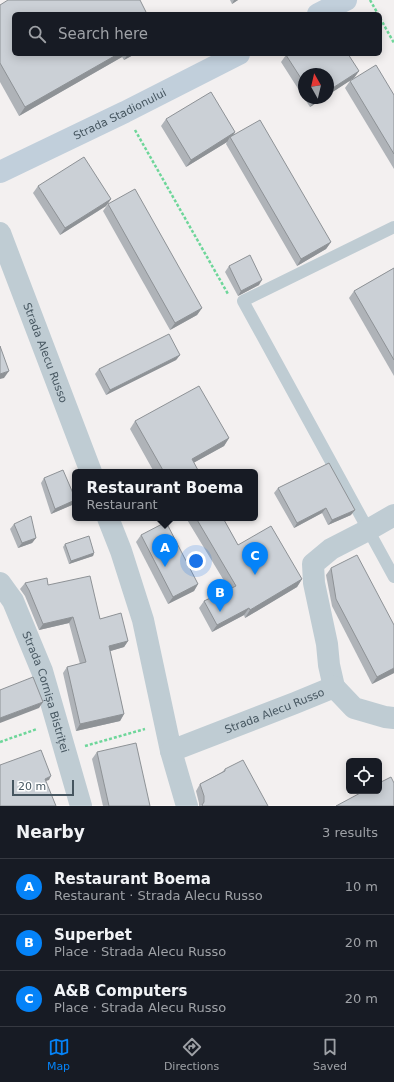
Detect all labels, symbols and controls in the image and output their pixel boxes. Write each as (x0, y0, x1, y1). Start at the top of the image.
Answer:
search box (12, 12, 382, 56)
icon: search (26, 23, 48, 45)
text: Search here (58, 25, 148, 43)
north arrow (298, 68, 334, 104)
street label: Strada Stadionului (71, 86, 168, 142)
street label: Strada Alecu Russo (21, 301, 71, 405)
popup (72, 469, 258, 521)
text: Restaurant Boema (87, 479, 243, 497)
text: Restaurant (87, 497, 158, 512)
pin: A (152, 534, 178, 567)
pin: C (242, 542, 268, 575)
your location (186, 551, 206, 571)
pin: B (207, 579, 233, 612)
street label: Strada Cornișa Bistriței (20, 629, 72, 754)
street label: Strada Alecu Russo (223, 685, 326, 736)
map controls (346, 758, 382, 794)
button: locate (346, 758, 382, 794)
scale bar (12, 778, 74, 797)
text: 20 m (18, 780, 46, 793)
text: Nearby (16, 822, 85, 842)
text: 3 results (322, 825, 378, 840)
text: Restaurant Boema (54, 870, 211, 888)
text: A (24, 879, 34, 894)
text: 10 m (345, 879, 378, 894)
text: Restaurant · Strada Alecu Russo (54, 888, 263, 903)
text: Superbet (54, 926, 132, 944)
text: B (24, 935, 34, 950)
text: 20 m (345, 935, 378, 950)
text: Place · Strada Alecu Russo (54, 944, 226, 959)
text: A&B Computers (54, 982, 187, 1000)
text: C (24, 991, 34, 1006)
text: 20 m (345, 991, 378, 1006)
text: Place · Strada Alecu Russo (54, 1000, 226, 1015)
tab: Map (47, 1036, 70, 1073)
tab: Directions (164, 1036, 219, 1073)
tab: Saved (313, 1036, 347, 1073)

